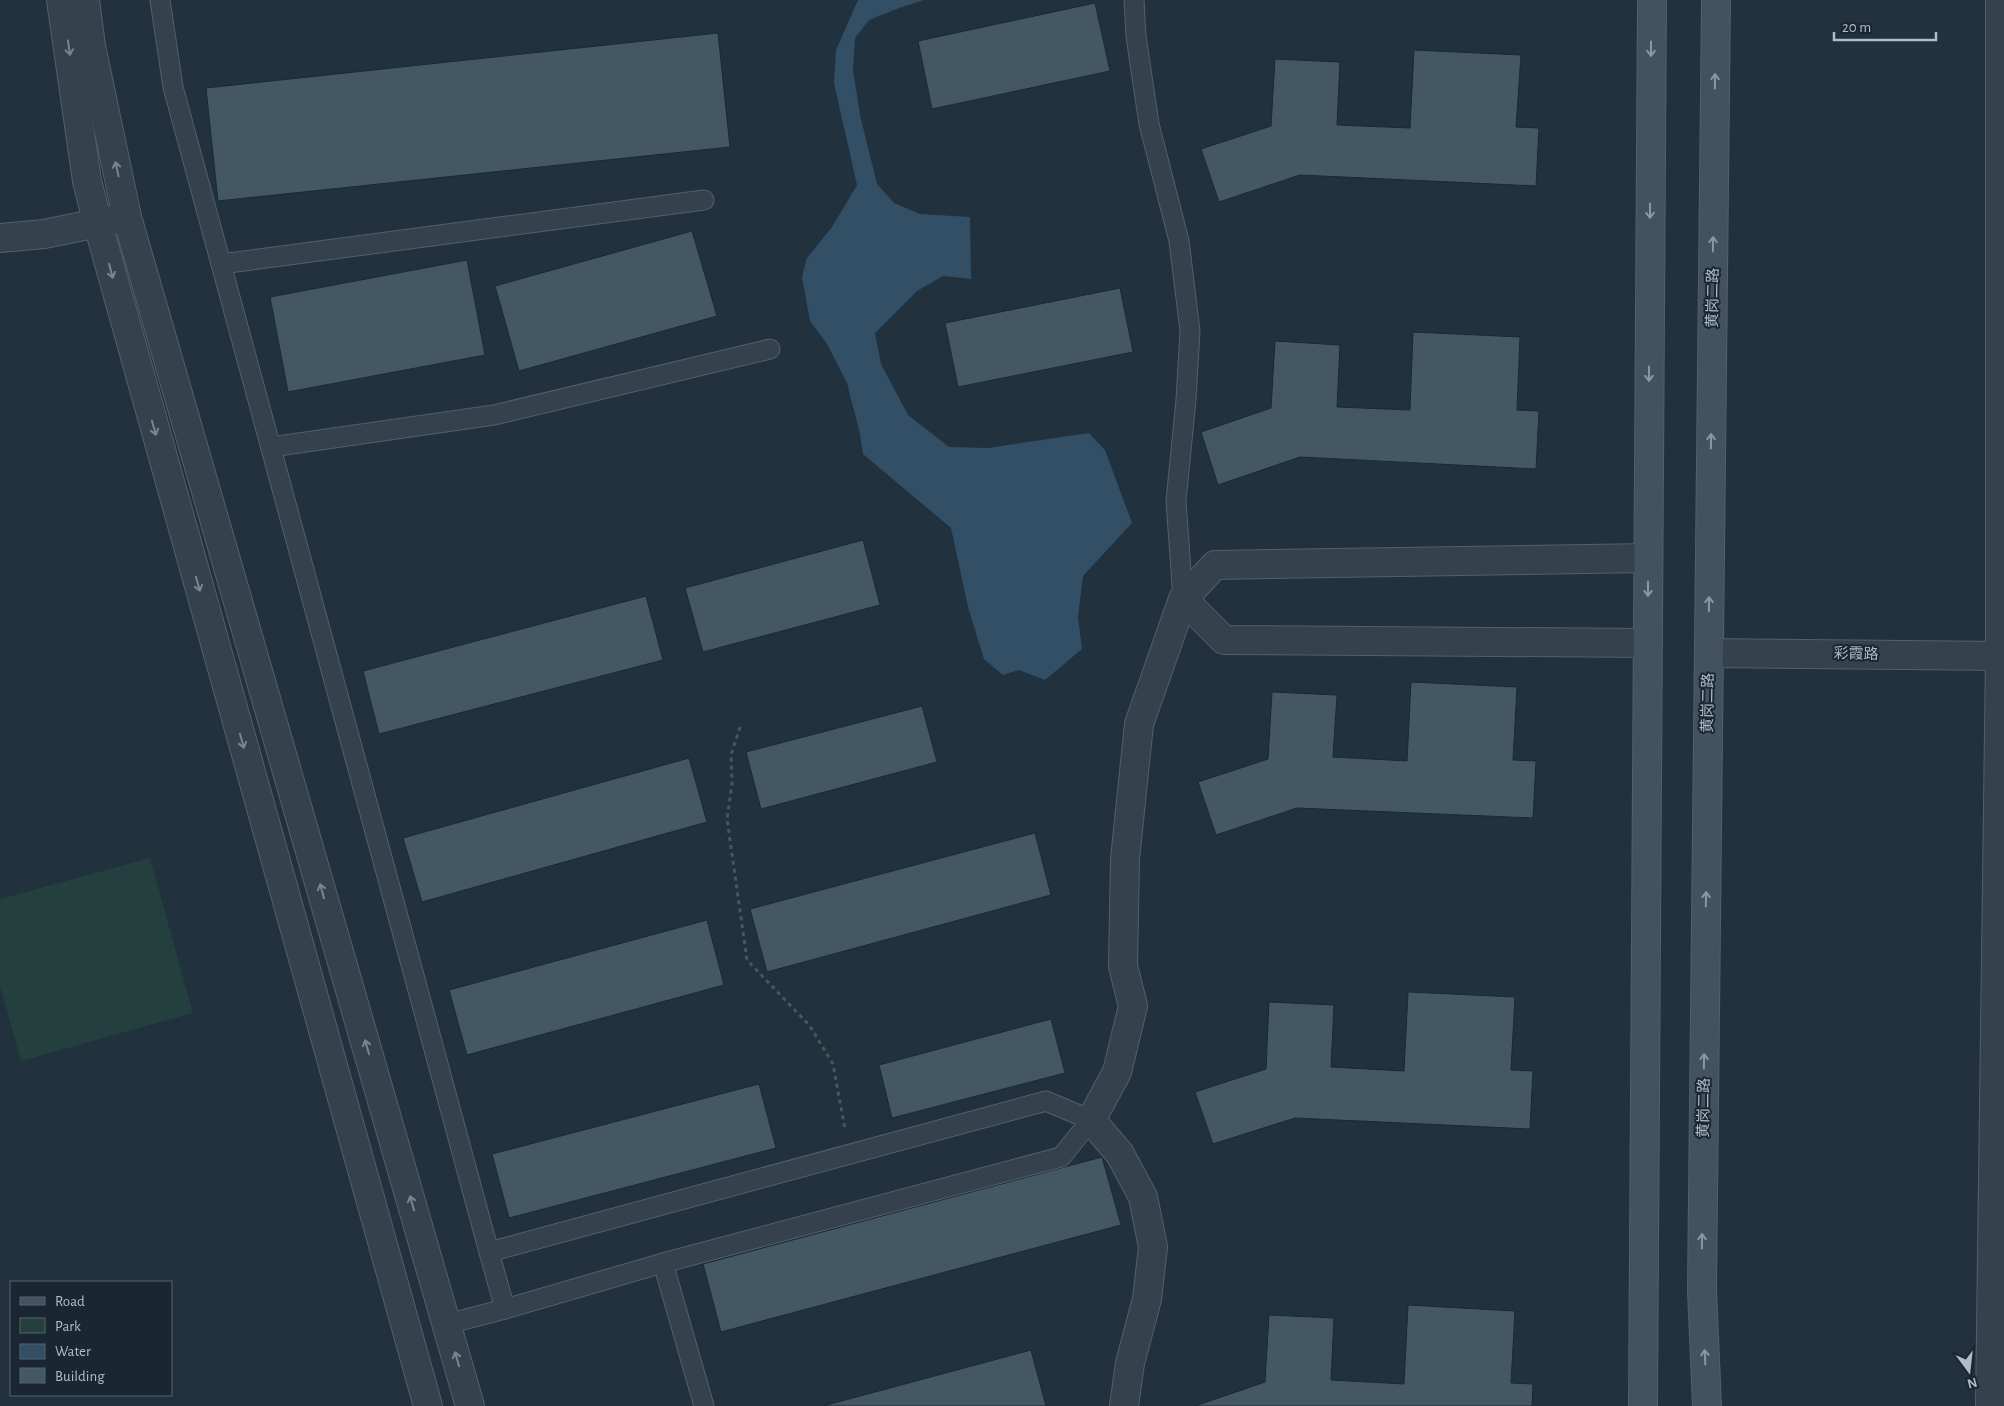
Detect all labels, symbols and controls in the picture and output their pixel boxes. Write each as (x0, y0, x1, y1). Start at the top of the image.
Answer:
scale bar (1834, 10, 1936, 42)
text: 20 m (1842, 20, 1871, 35)
one-way arrow (64, 40, 74, 56)
one-way arrow (1647, 40, 1656, 56)
one-way arrow (1710, 74, 1720, 90)
one-way arrow (111, 162, 121, 178)
one-way arrow (1645, 202, 1655, 219)
one-way arrow (1708, 236, 1718, 252)
one-way arrow (106, 263, 116, 279)
street label: 黄岗二路 (1704, 268, 1721, 328)
one-way arrow (1644, 365, 1654, 381)
one-way arrow (150, 419, 159, 435)
one-way arrow (1706, 434, 1716, 450)
one-way arrow (194, 576, 203, 592)
one-way arrow (1643, 580, 1653, 596)
one-way arrow (1704, 596, 1714, 612)
street label: 彩霞路 (1833, 645, 1879, 662)
street label: 黄岗二路 (1699, 673, 1716, 733)
one-way arrow (237, 732, 247, 748)
one-way arrow (316, 883, 326, 899)
one-way arrow (1701, 891, 1711, 907)
one-way arrow (362, 1039, 372, 1055)
one-way arrow (1699, 1053, 1709, 1070)
street label: 黄岗二路 (1695, 1078, 1712, 1138)
one-way arrow (407, 1195, 417, 1211)
one-way arrow (1697, 1233, 1707, 1250)
legend (10, 1281, 172, 1396)
text: Road (55, 1294, 85, 1309)
text: Park (55, 1319, 81, 1334)
text: Water (55, 1344, 91, 1359)
north arrow (1944, 1346, 1994, 1396)
one-way arrow (1700, 1350, 1709, 1366)
one-way arrow (452, 1351, 462, 1367)
text: Building (55, 1369, 105, 1384)
text: N (1966, 1375, 1979, 1391)

